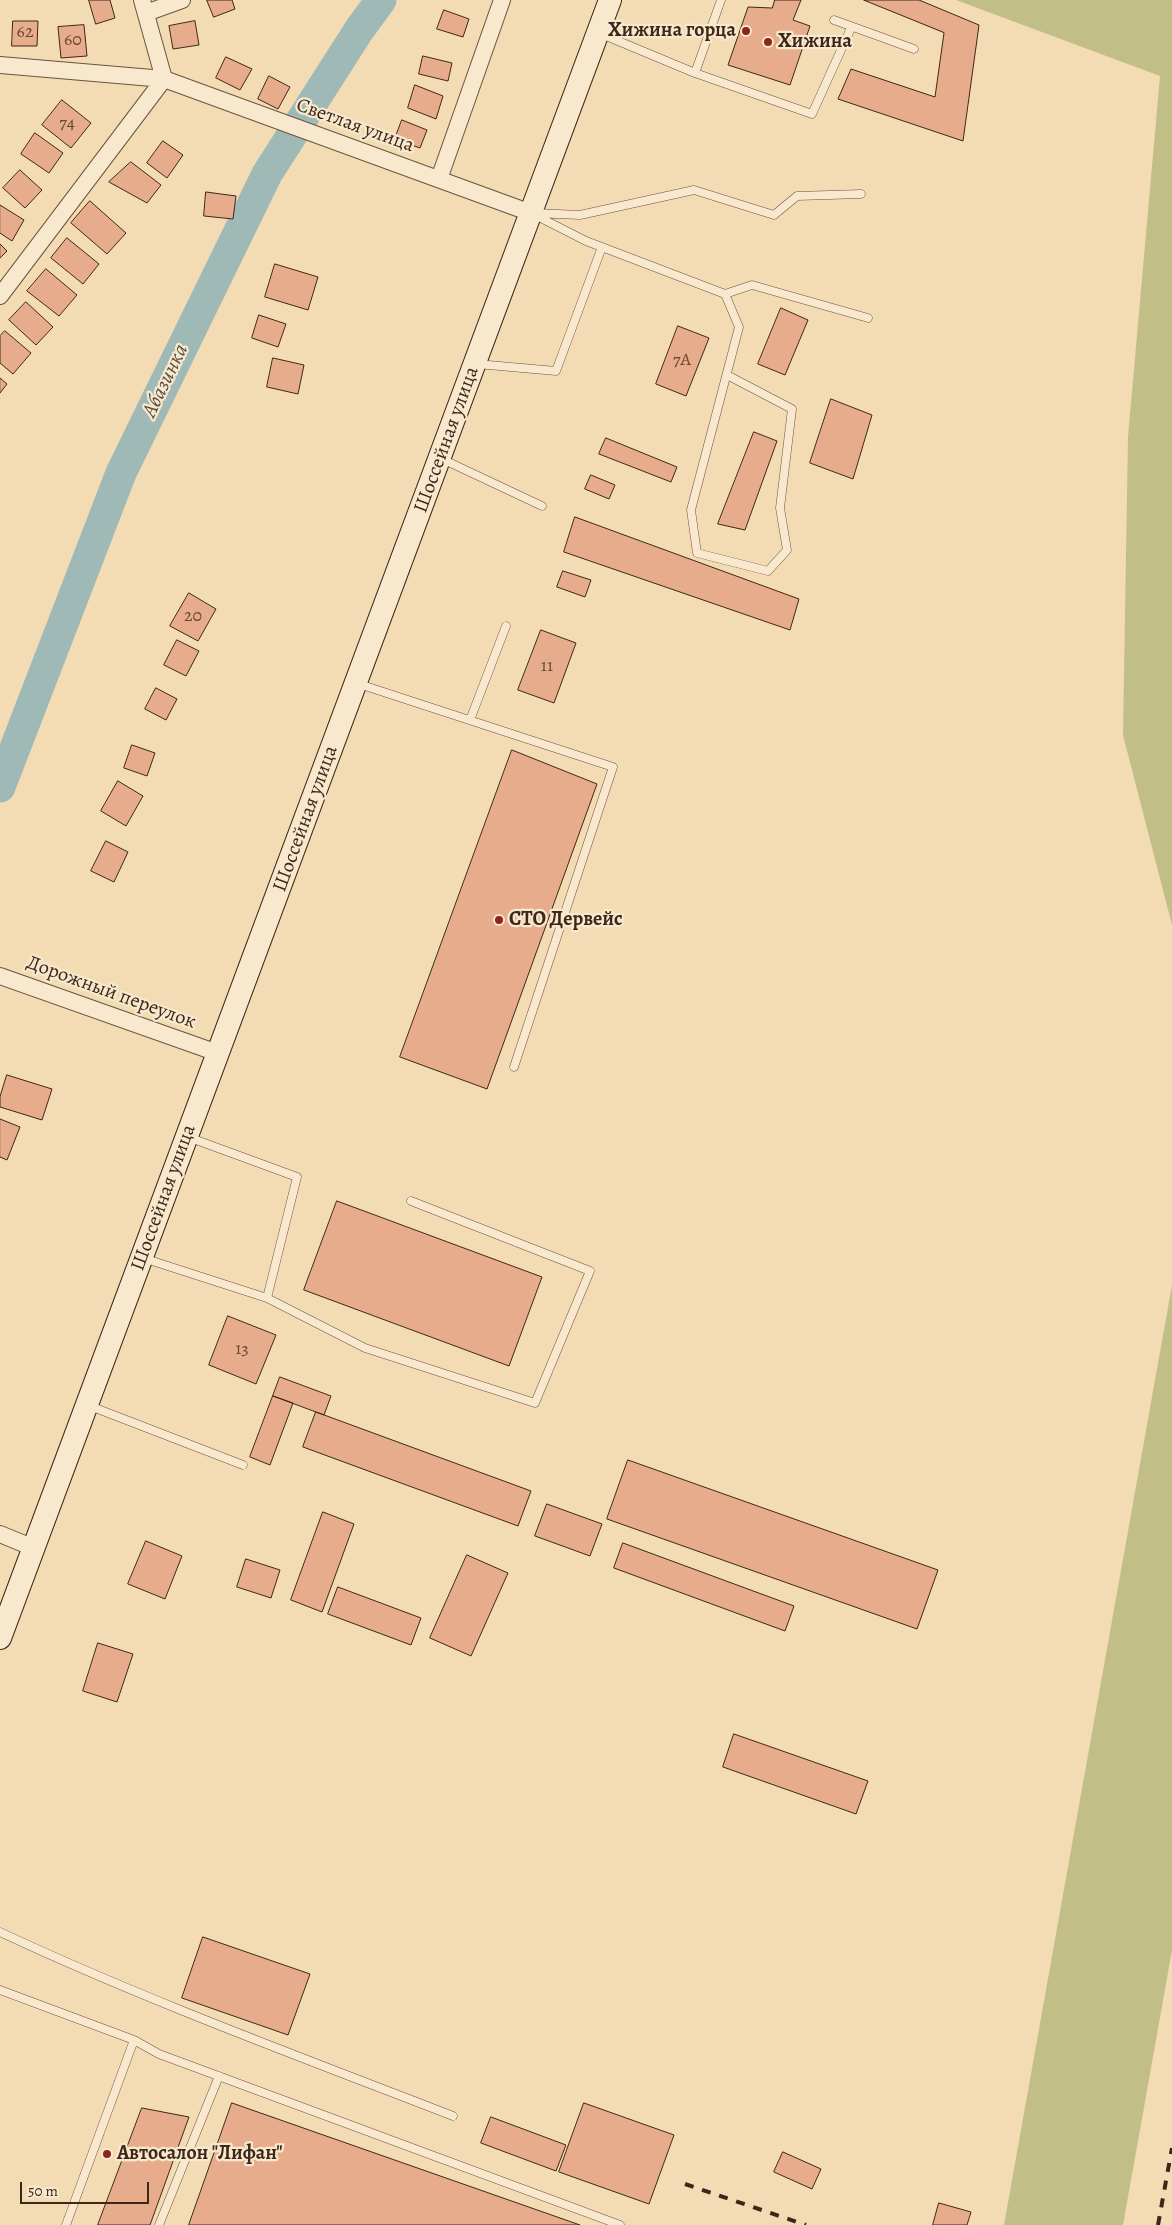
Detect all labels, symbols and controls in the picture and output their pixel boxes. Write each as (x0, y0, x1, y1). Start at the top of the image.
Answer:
place label: Хижина горца (608, 19, 736, 43)
house number: 62 (17, 22, 33, 44)
marker: Хижина горца (740, 25, 752, 37)
house number: 60 (64, 30, 82, 52)
place label: Хижина (778, 30, 852, 54)
marker: Хижина (762, 36, 774, 48)
street label: Светлая улица (293, 94, 417, 158)
house number: 74 (59, 113, 75, 135)
water label: Абазинка (138, 340, 194, 422)
house number: 7А (673, 350, 691, 372)
street label: Шоссейная улица (409, 363, 485, 517)
house number: 20 (184, 606, 202, 628)
house number: 11 (541, 656, 553, 678)
street label: Шоссейная улица (268, 742, 344, 896)
place label: СТО Дервейс (509, 908, 623, 932)
marker: СТО Дервейс (493, 914, 505, 926)
street label: Дорожный переулок (23, 951, 199, 1035)
street label: Шоссейная улица (126, 1121, 202, 1275)
house number: 13 (235, 1339, 249, 1361)
place label: Автосалон "Лифан" (117, 2142, 283, 2166)
marker: Автосалон "Лифан" (101, 2148, 113, 2160)
scale bar (22, 2172, 151, 2204)
text: 50 m (28, 2181, 58, 2201)

